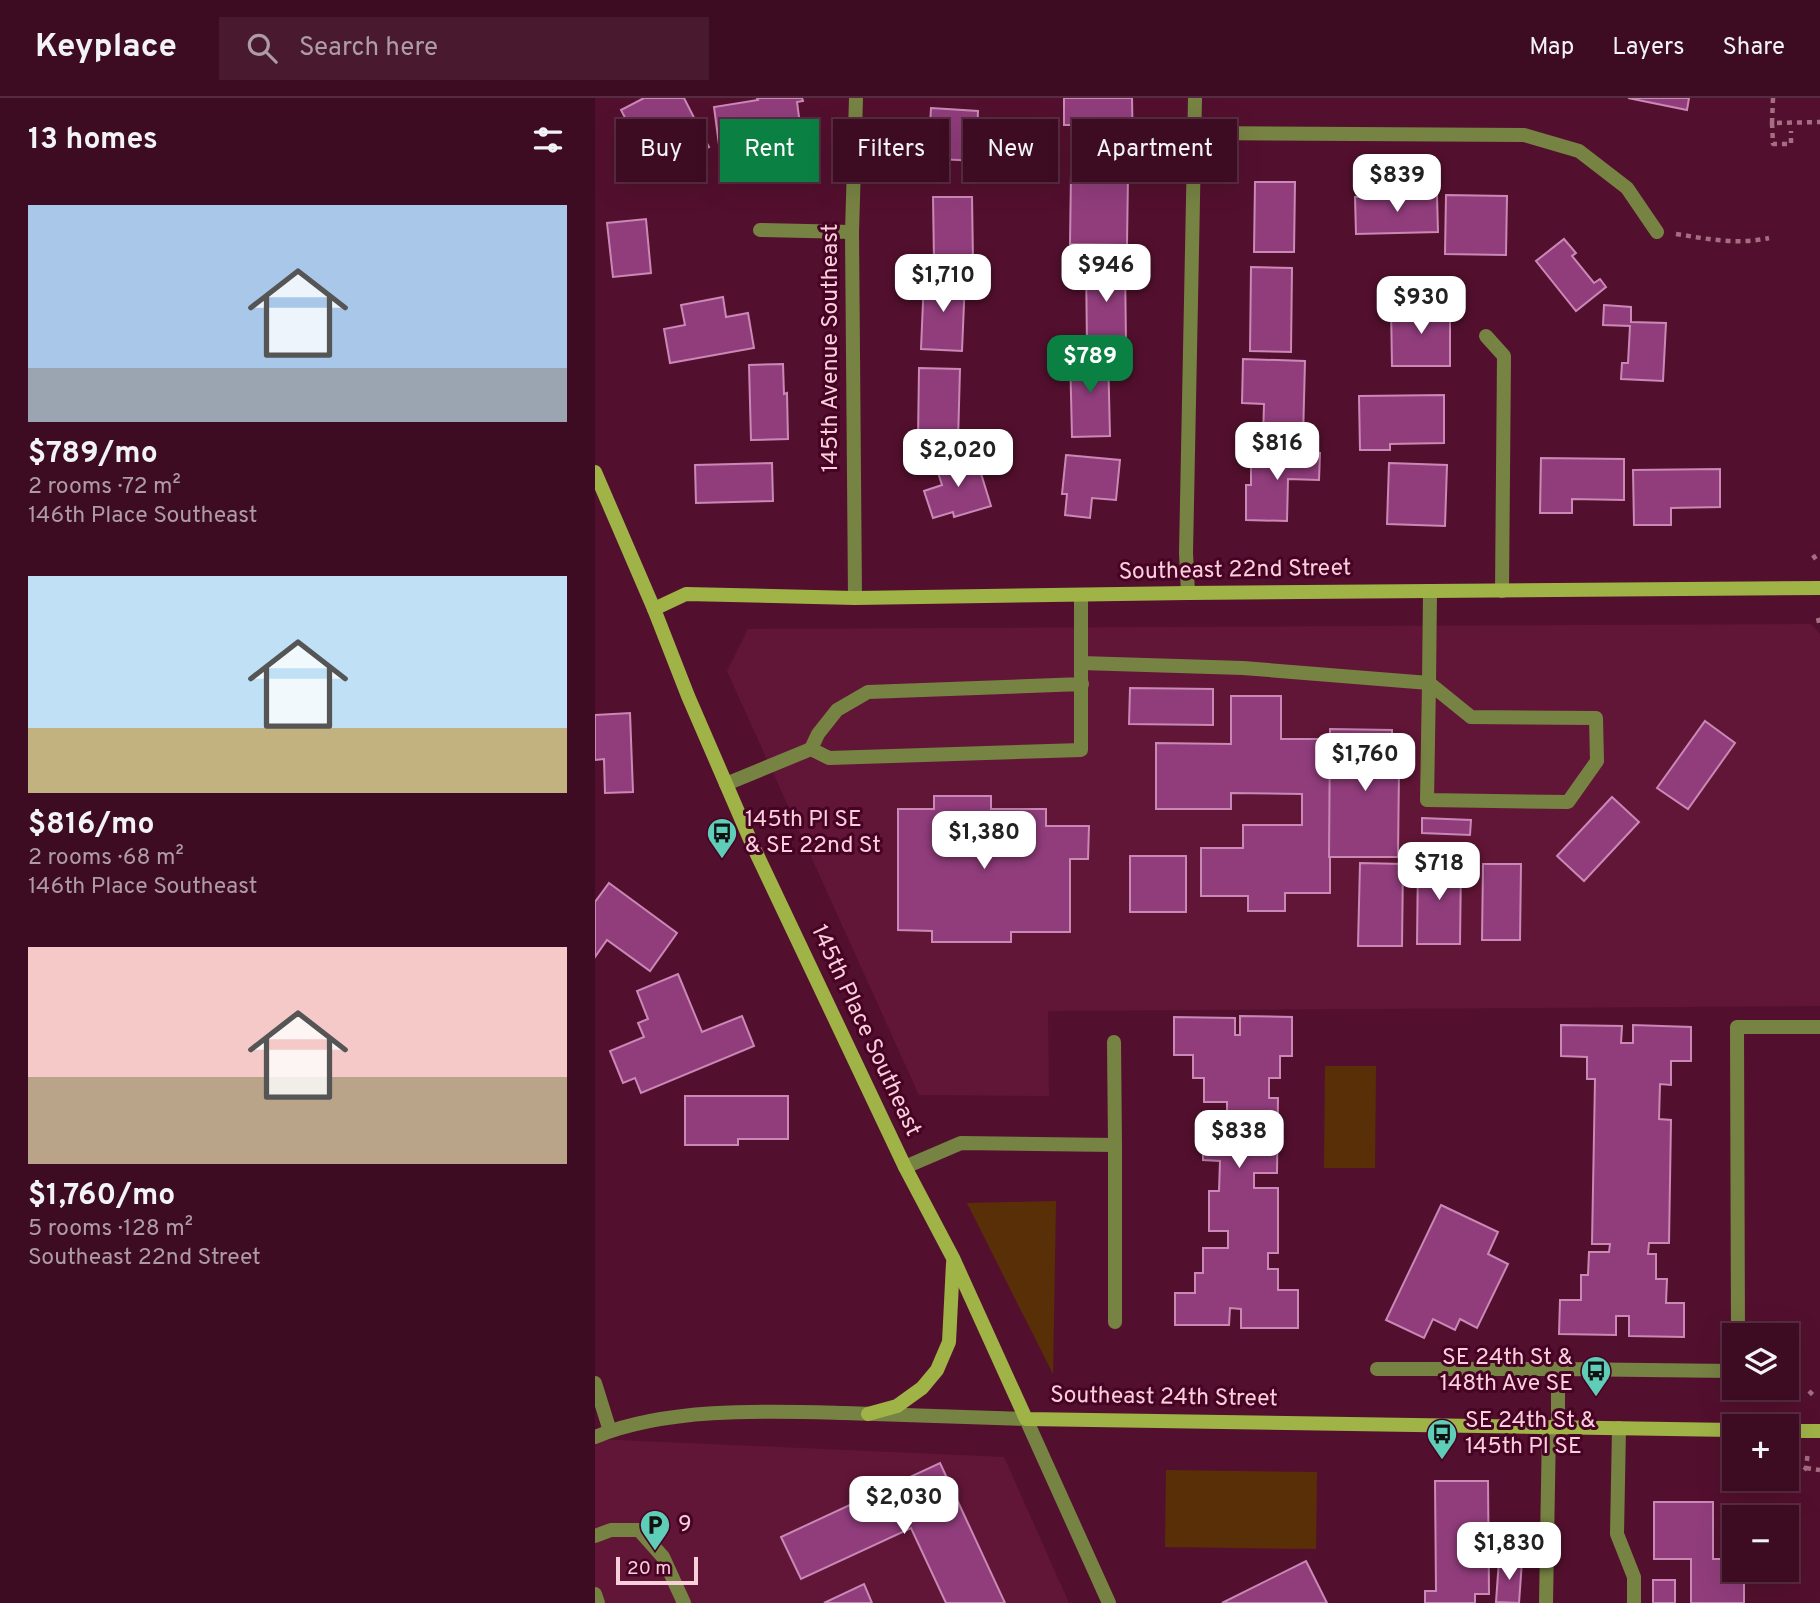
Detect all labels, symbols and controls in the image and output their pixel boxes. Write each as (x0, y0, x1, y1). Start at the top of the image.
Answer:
search box (219, 17, 709, 80)
text: Keyplace (35, 27, 177, 69)
icon: search (243, 29, 281, 67)
text: Search here (299, 32, 438, 65)
text: Map (1529, 33, 1574, 63)
text: Layers (1612, 33, 1684, 63)
text: Share (1722, 33, 1785, 63)
chip: Buy (616, 119, 706, 182)
chip: Rent (720, 119, 819, 182)
chip: Filters (833, 119, 949, 182)
chip: New (963, 119, 1058, 182)
chip: Apartment (1072, 119, 1237, 182)
icon: filters (529, 121, 567, 159)
text: 13 homes (28, 122, 158, 159)
pin: $839 (1356, 155, 1438, 214)
text: $839 (1369, 162, 1425, 191)
street label: 145th Avenue Southeast (817, 224, 846, 472)
pin: $946 (1065, 244, 1147, 304)
icon: home (235, 250, 361, 376)
text: $946 (1078, 252, 1134, 281)
pin: $1,710 (886, 254, 1000, 314)
text: $1,710 (911, 262, 975, 291)
pin: $930 (1380, 276, 1462, 336)
text: $930 (1393, 284, 1449, 313)
pin: $789 (1049, 336, 1131, 395)
text: $789 (1063, 343, 1117, 372)
pin: $816 (1236, 422, 1318, 482)
pin: $2,020 (901, 430, 1015, 489)
text: $816 (1251, 430, 1303, 459)
text: $789/mo (28, 436, 158, 473)
text: $2,020 (919, 437, 997, 466)
text: 2 rooms · 72 m² (28, 473, 181, 502)
text: 146th Place Southeast (28, 502, 257, 531)
street label: Southeast 22nd Street (1118, 554, 1352, 588)
icon: home (235, 621, 361, 747)
pin: $1,760 (1308, 734, 1422, 793)
text: $1,760 (1331, 741, 1399, 770)
place label: 145th Pl SE & SE 22nd St (745, 806, 881, 861)
text: $816/mo (28, 807, 155, 844)
pin: $1,380 (927, 812, 1041, 871)
bus stop icon: 145th Pl SE & SE 22nd St (705, 816, 739, 860)
text: $1,380 (948, 819, 1020, 848)
pin: $718 (1398, 842, 1480, 902)
text: 2 rooms · 68 m² (28, 844, 184, 873)
text: $718 (1414, 850, 1464, 879)
text: 146th Place Southeast (28, 873, 257, 902)
street label: 145th Place Southeast (803, 921, 927, 1141)
icon: home (235, 992, 361, 1118)
pin: $838 (1198, 1110, 1280, 1170)
text: $838 (1211, 1118, 1267, 1147)
text: $1,760/mo (28, 1178, 175, 1215)
text: 5 rooms · 128 m² (28, 1215, 193, 1244)
text: Southeast 22nd Street (28, 1244, 261, 1273)
map controls (1722, 1323, 1799, 1582)
button: layers (1722, 1323, 1799, 1400)
place label: SE 24th St & 148th Ave SE (1440, 1344, 1573, 1399)
bus stop icon: SE 24th St & 148th Ave SE (1579, 1354, 1613, 1398)
street label: Southeast 24th Street (1050, 1382, 1278, 1414)
place label: SE 24th St & 145th Pl SE (1465, 1407, 1596, 1462)
button: + (1722, 1414, 1799, 1491)
bus stop icon: SE 24th St & 145th Pl SE (1425, 1417, 1459, 1461)
pin: $2,030 (847, 1476, 961, 1536)
text: $2,030 (865, 1484, 943, 1513)
button: − (1722, 1505, 1799, 1582)
parking icon: 9 (638, 1508, 672, 1552)
place label: 9 (678, 1511, 692, 1540)
pin: $1,830 (1452, 1522, 1566, 1582)
text: $1,830 (1473, 1530, 1545, 1559)
scale bar (616, 1554, 698, 1586)
text: 20 m (627, 1557, 671, 1581)

